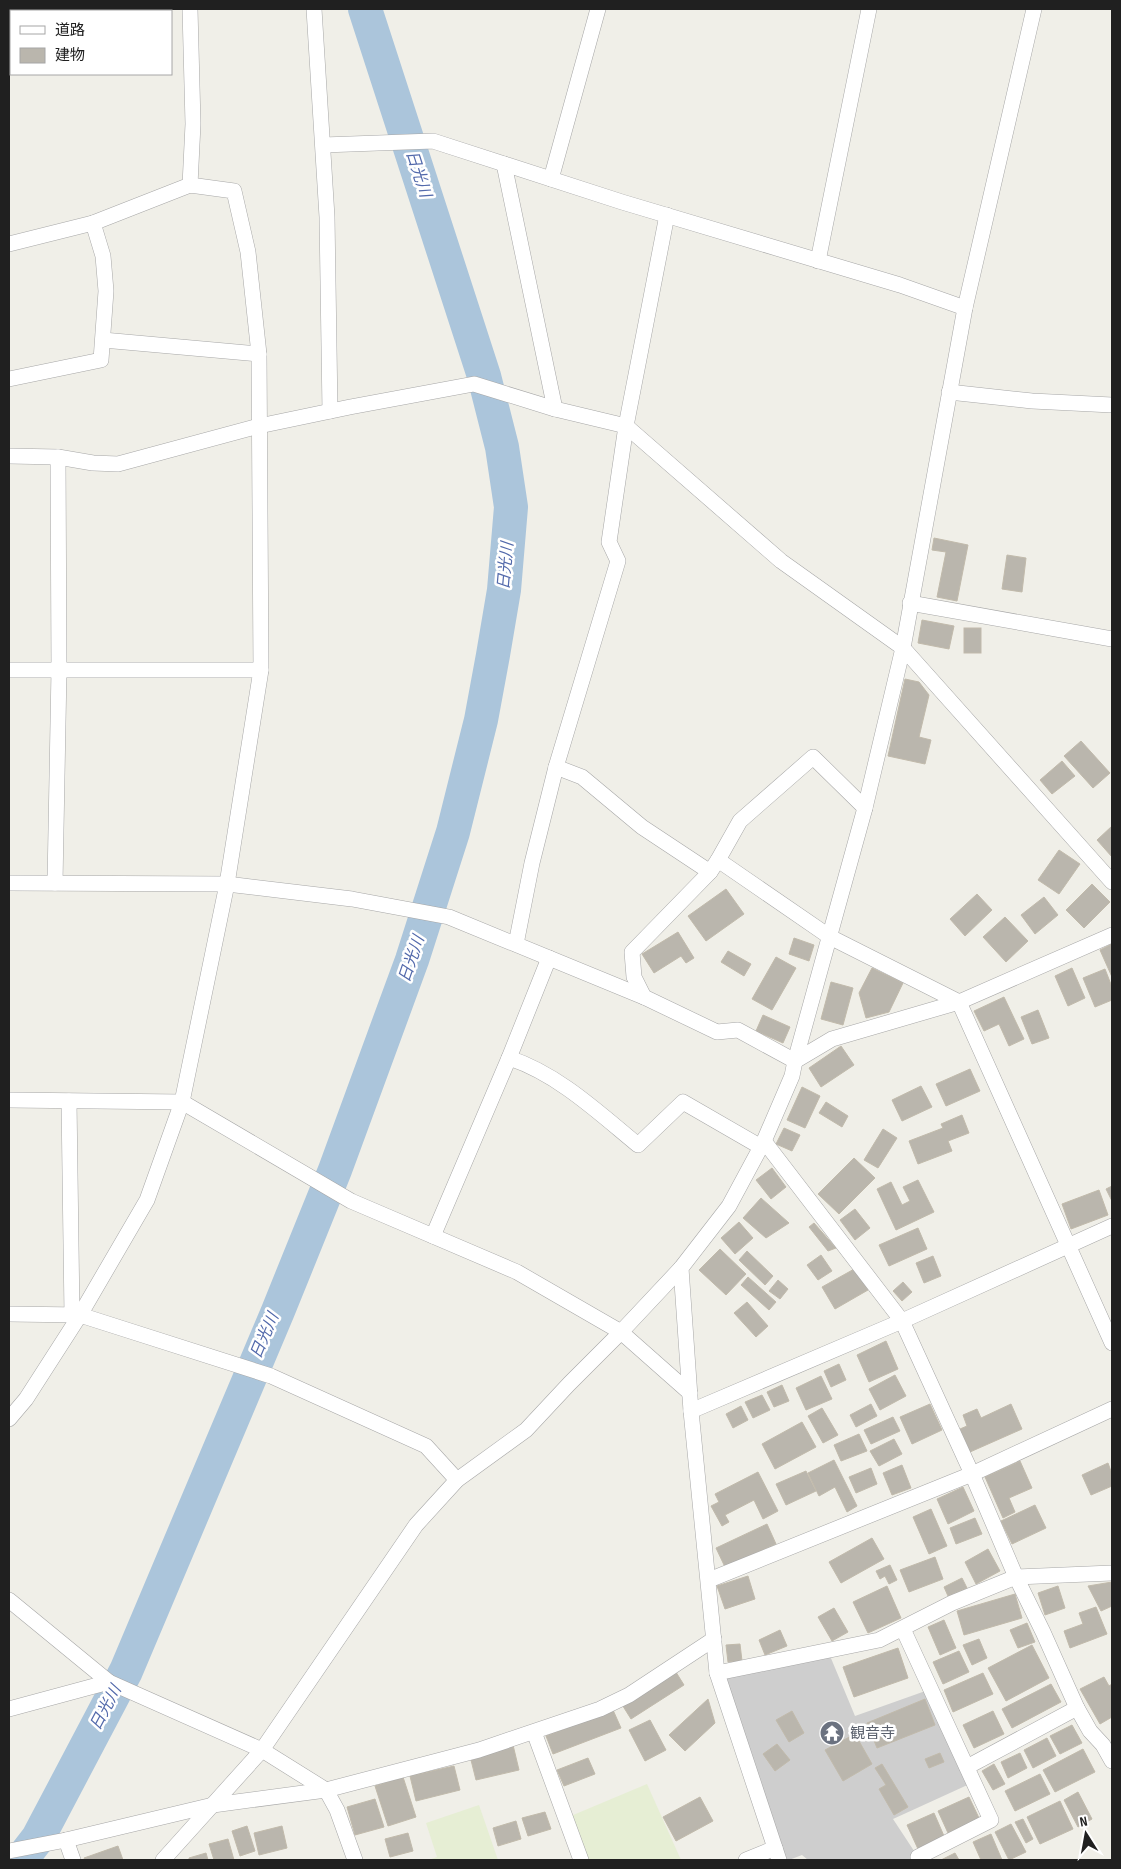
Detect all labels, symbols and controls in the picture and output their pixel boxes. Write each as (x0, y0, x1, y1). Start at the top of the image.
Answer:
legend (10, 10, 172, 75)
text: 道路 (55, 21, 85, 40)
text: 建物 (55, 46, 85, 65)
water label: 日光川 (402, 148, 435, 202)
water label: 日光川 (494, 539, 518, 591)
water label: 日光川 (395, 931, 429, 985)
water label: 日光川 (247, 1308, 284, 1362)
water label: 日光川 (86, 1681, 127, 1734)
temple icon: 観音寺 (819, 1720, 845, 1746)
place label: 観音寺 (850, 1724, 895, 1743)
north arrow (1061, 1809, 1111, 1859)
text: N (1078, 1813, 1089, 1831)

